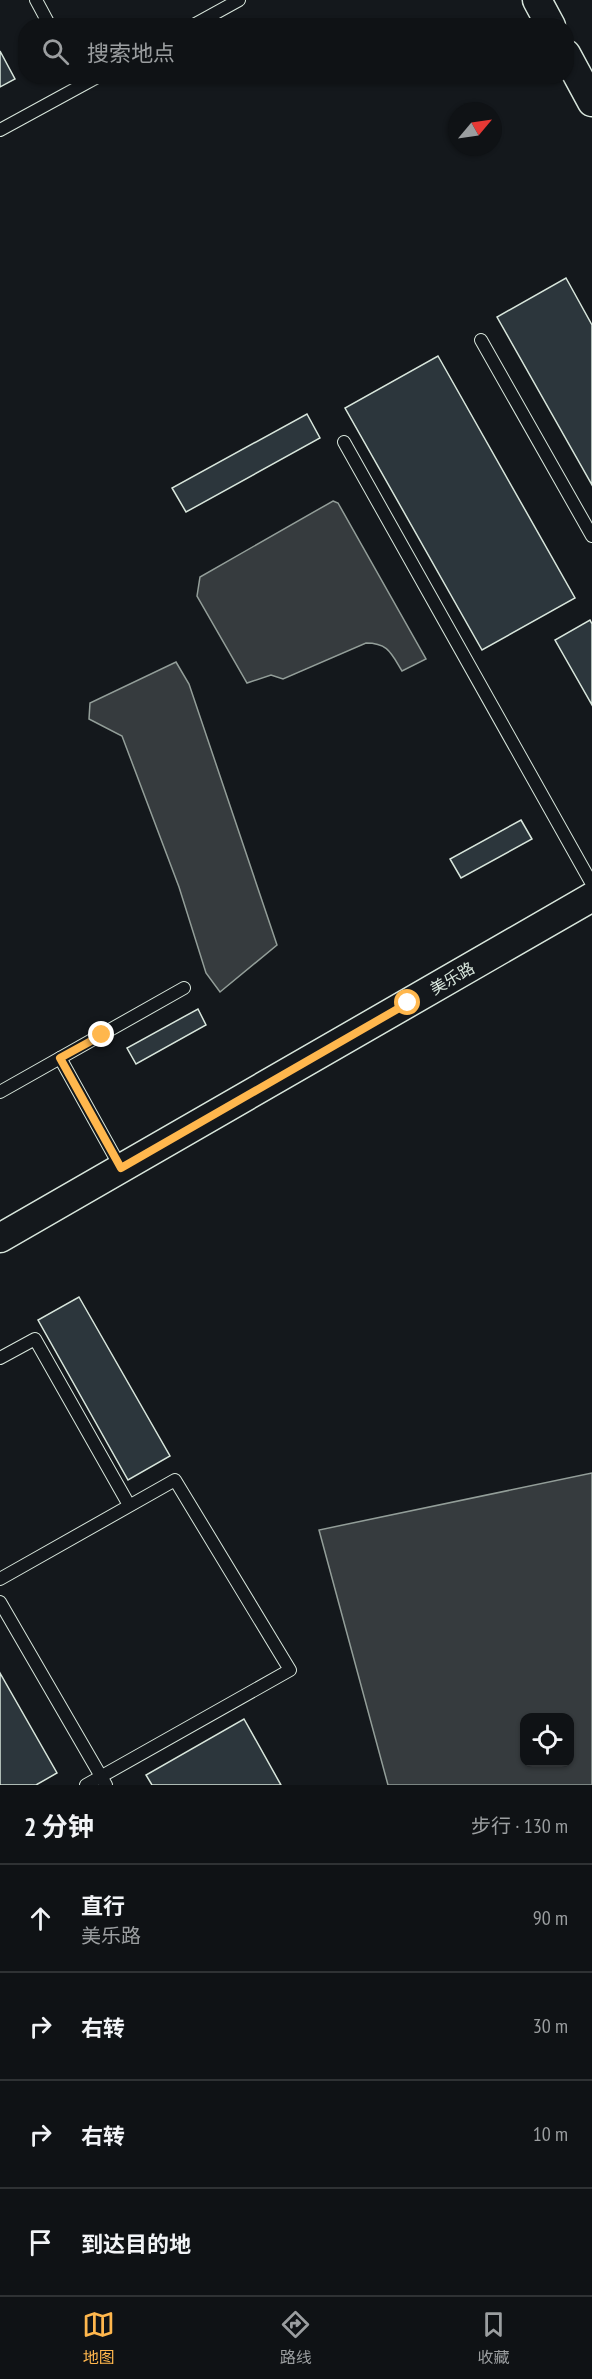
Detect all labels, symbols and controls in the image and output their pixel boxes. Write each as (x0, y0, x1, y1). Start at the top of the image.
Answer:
search box (18, 18, 574, 84)
icon: search (39, 35, 72, 68)
text: 搜索地点 (87, 39, 175, 67)
north arrow (448, 102, 502, 156)
street label: 美乐路 (426, 957, 478, 999)
route start (394, 989, 420, 1015)
route end (88, 1021, 114, 1047)
map controls (520, 1713, 574, 1767)
button: locate (520, 1713, 574, 1767)
text: 2 分钟 (24, 1810, 94, 1843)
text: 步行 · 130 m (471, 1813, 568, 1839)
text: 直行 (81, 1892, 125, 1920)
icon: ahead (24, 1902, 57, 1935)
text: 90 m (533, 1905, 568, 1931)
text: 美乐路 (81, 1923, 141, 1949)
icon: right (24, 2010, 57, 2043)
text: 30 m (533, 2013, 568, 2039)
text: 右转 (81, 2014, 125, 2042)
icon: right (24, 2118, 57, 2151)
text: 10 m (533, 2121, 568, 2147)
text: 右转 (81, 2122, 125, 2150)
icon: arrive (24, 2226, 57, 2259)
text: 到达目的地 (81, 2230, 191, 2258)
tab: 地图 (82, 2308, 115, 2368)
tab: 路线 (279, 2308, 312, 2368)
tab: 收藏 (477, 2308, 510, 2368)

